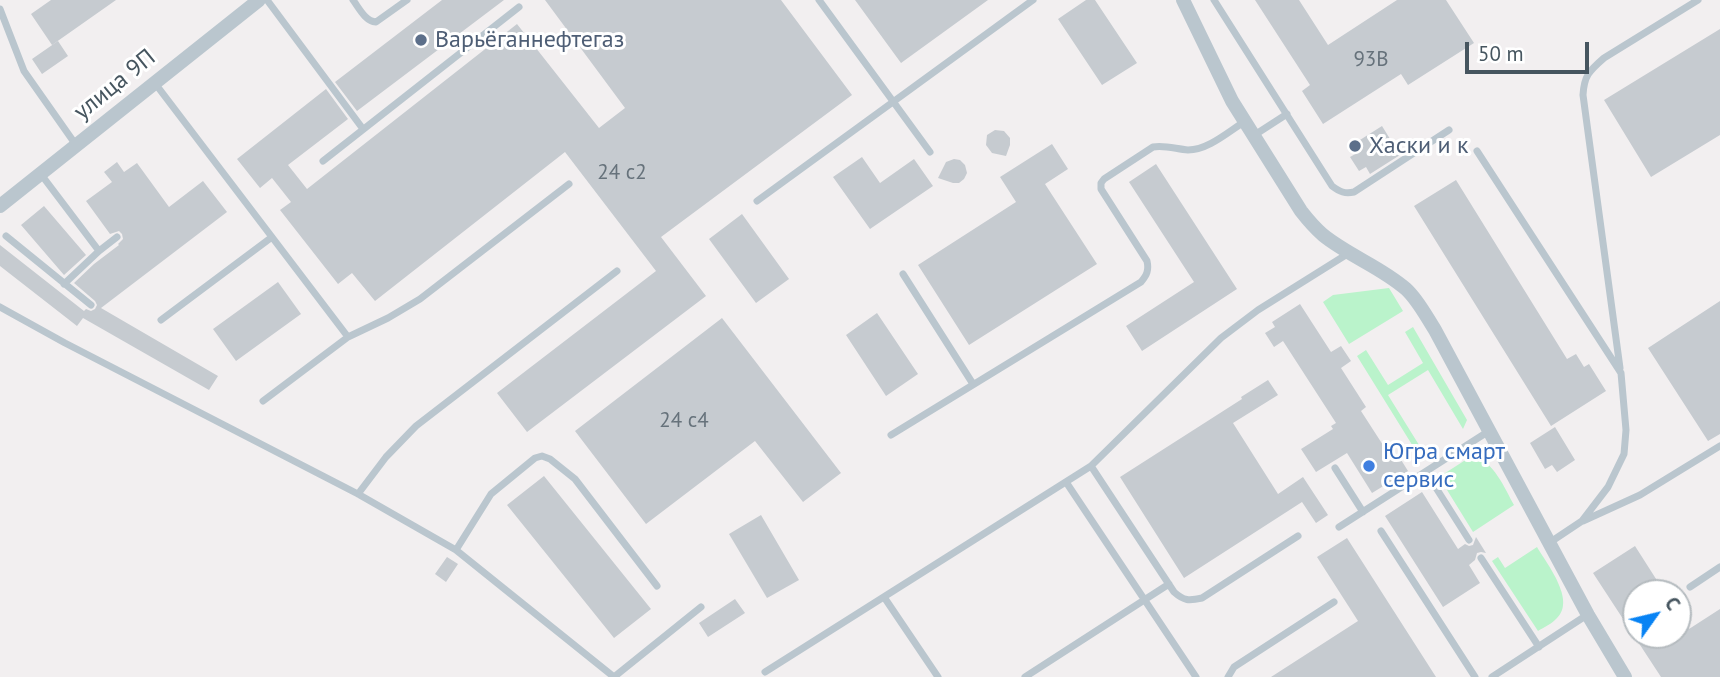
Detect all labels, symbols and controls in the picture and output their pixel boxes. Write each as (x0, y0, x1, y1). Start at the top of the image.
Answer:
place label: Варьёганнефтегаз (435, 26, 624, 54)
scale bar (1468, 28, 1592, 72)
marker: Варьёганнефтегаз (413, 32, 429, 48)
text: 50 m (1478, 40, 1524, 67)
street label: улица 9П (68, 43, 162, 127)
house number: 93В (1353, 47, 1389, 73)
place label: Хаски и к (1369, 132, 1469, 160)
marker: Хаски и к (1347, 138, 1363, 154)
house number: 24 с2 (597, 160, 647, 186)
house number: 24 с4 (659, 408, 709, 434)
place label: Югра смарт сервис (1383, 438, 1505, 494)
marker: Югра смарт сервис (1361, 458, 1377, 474)
north arrow (1622, 579, 1692, 649)
text: С (1660, 592, 1686, 614)

